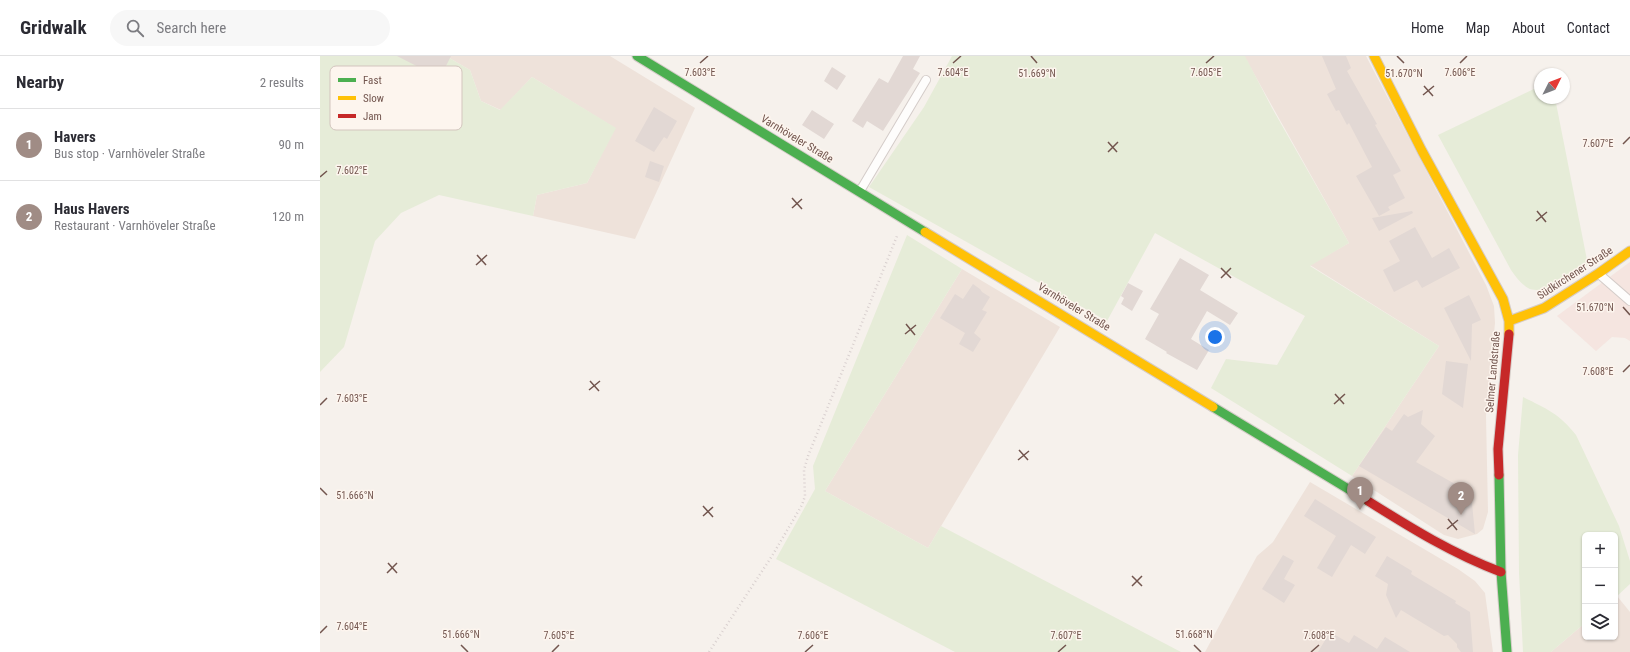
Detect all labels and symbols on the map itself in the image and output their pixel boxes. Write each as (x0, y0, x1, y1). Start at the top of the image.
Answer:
legend (330, 66, 462, 130)
text: 7.603°E (684, 67, 716, 78)
text: 7.604°E (937, 67, 969, 78)
text: 7.605°E (1190, 67, 1222, 78)
text: 7.606°E (1444, 67, 1476, 78)
text: 51.669°N (1018, 68, 1056, 79)
text: 51.670°N (1385, 68, 1423, 79)
north arrow (1534, 68, 1570, 104)
text: Fast (363, 74, 382, 87)
text: Slow (363, 92, 384, 105)
text: Jam (363, 110, 382, 123)
street label: Varnhöveler Straße (758, 112, 836, 166)
text: 7.607°E (1582, 138, 1614, 149)
text: 7.602°E (336, 165, 368, 176)
street label: Südkirchener Straße (1535, 244, 1615, 302)
street label: Varnhöveler Straße (1035, 280, 1113, 334)
text: 51.670°N (1576, 302, 1614, 313)
your location (1205, 327, 1225, 347)
street label: Selmer Landstraße (1483, 331, 1503, 413)
text: 7.608°E (1582, 366, 1614, 377)
text: 7.603°E (336, 393, 368, 404)
pin: 1 (1347, 477, 1373, 510)
pin: 2 (1448, 482, 1474, 515)
text: 51.666°N (336, 490, 374, 501)
text: 7.604°E (336, 621, 368, 632)
text: 51.666°N (442, 629, 480, 640)
text: 51.668°N (1175, 629, 1213, 640)
text: 7.605°E (543, 630, 575, 641)
text: 7.606°E (797, 630, 829, 641)
text: 7.607°E (1050, 630, 1082, 641)
text: 7.608°E (1303, 630, 1335, 641)

